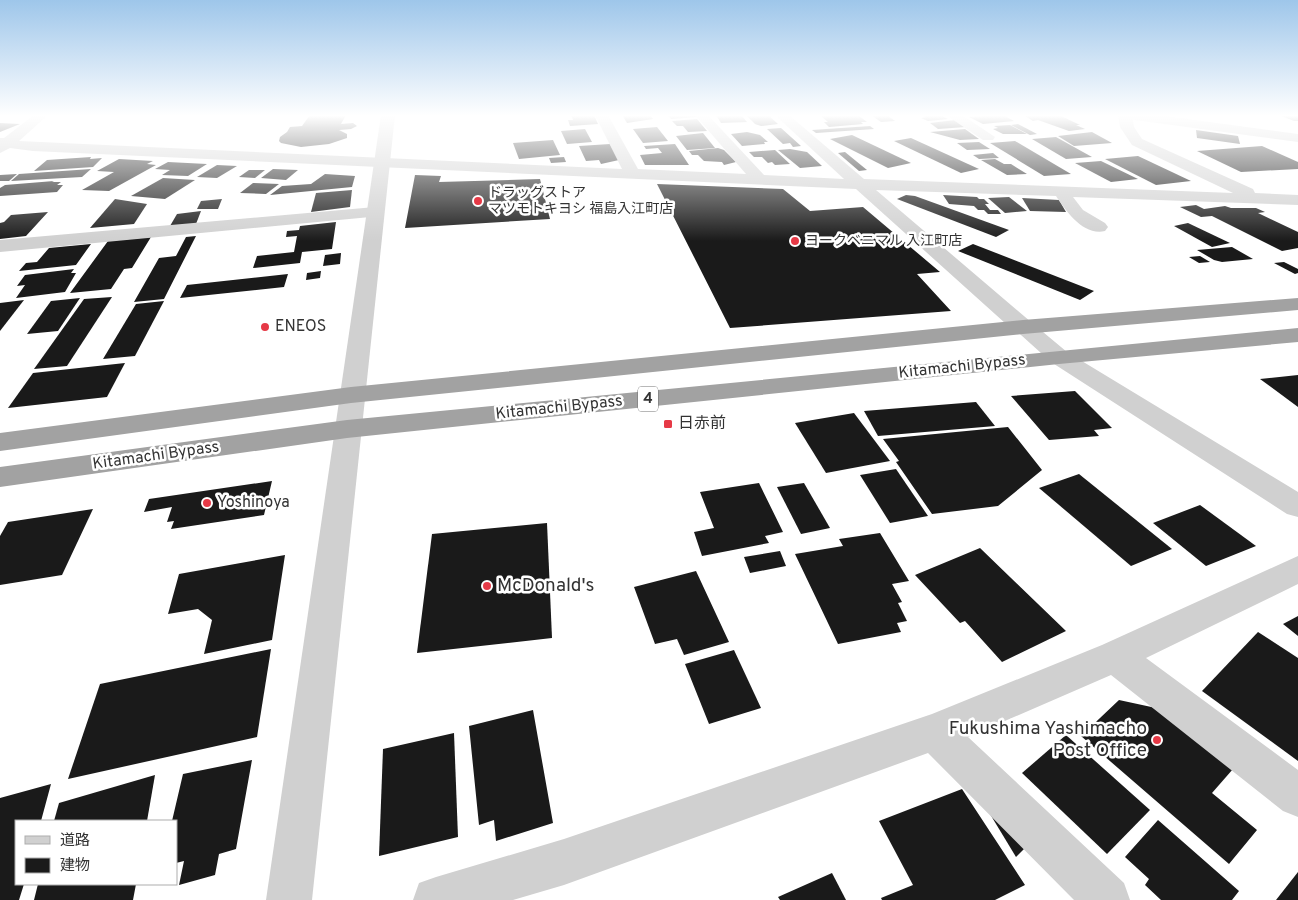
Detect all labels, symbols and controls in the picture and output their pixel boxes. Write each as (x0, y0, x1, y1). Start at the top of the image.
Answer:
place label: ドラッグストア マツモトキヨシ 福島入江町店 (488, 185, 673, 218)
marker: ドラッグストア マツモトキヨシ 福島入江町店 (472, 195, 484, 207)
place label: ヨークベニマル 入江町店 (805, 233, 962, 250)
marker: ヨークベニマル 入江町店 (789, 235, 801, 247)
place label: ENEOS (275, 317, 326, 337)
marker: ENEOS (259, 321, 271, 333)
street label: Kitamachi Bypass (897, 350, 1027, 384)
road number: 4 (638, 386, 658, 412)
street label: Kitamachi Bypass (494, 391, 624, 425)
place label: 日赤前 (678, 414, 726, 434)
marker: 日赤前 (662, 418, 674, 430)
street label: Kitamachi Bypass (91, 437, 221, 475)
place label: Yoshinoya (217, 493, 290, 513)
marker: Yoshinoya (201, 497, 213, 509)
place label: McDonald's (497, 574, 595, 598)
marker: McDonald's (481, 580, 493, 592)
place label: Fukushima Yashimacho Post Office (949, 717, 1147, 763)
marker: Fukushima Yashimacho Post Office (1151, 734, 1163, 746)
legend (15, 820, 178, 885)
text: 道路 (60, 832, 90, 851)
text: 建物 (60, 857, 90, 876)

